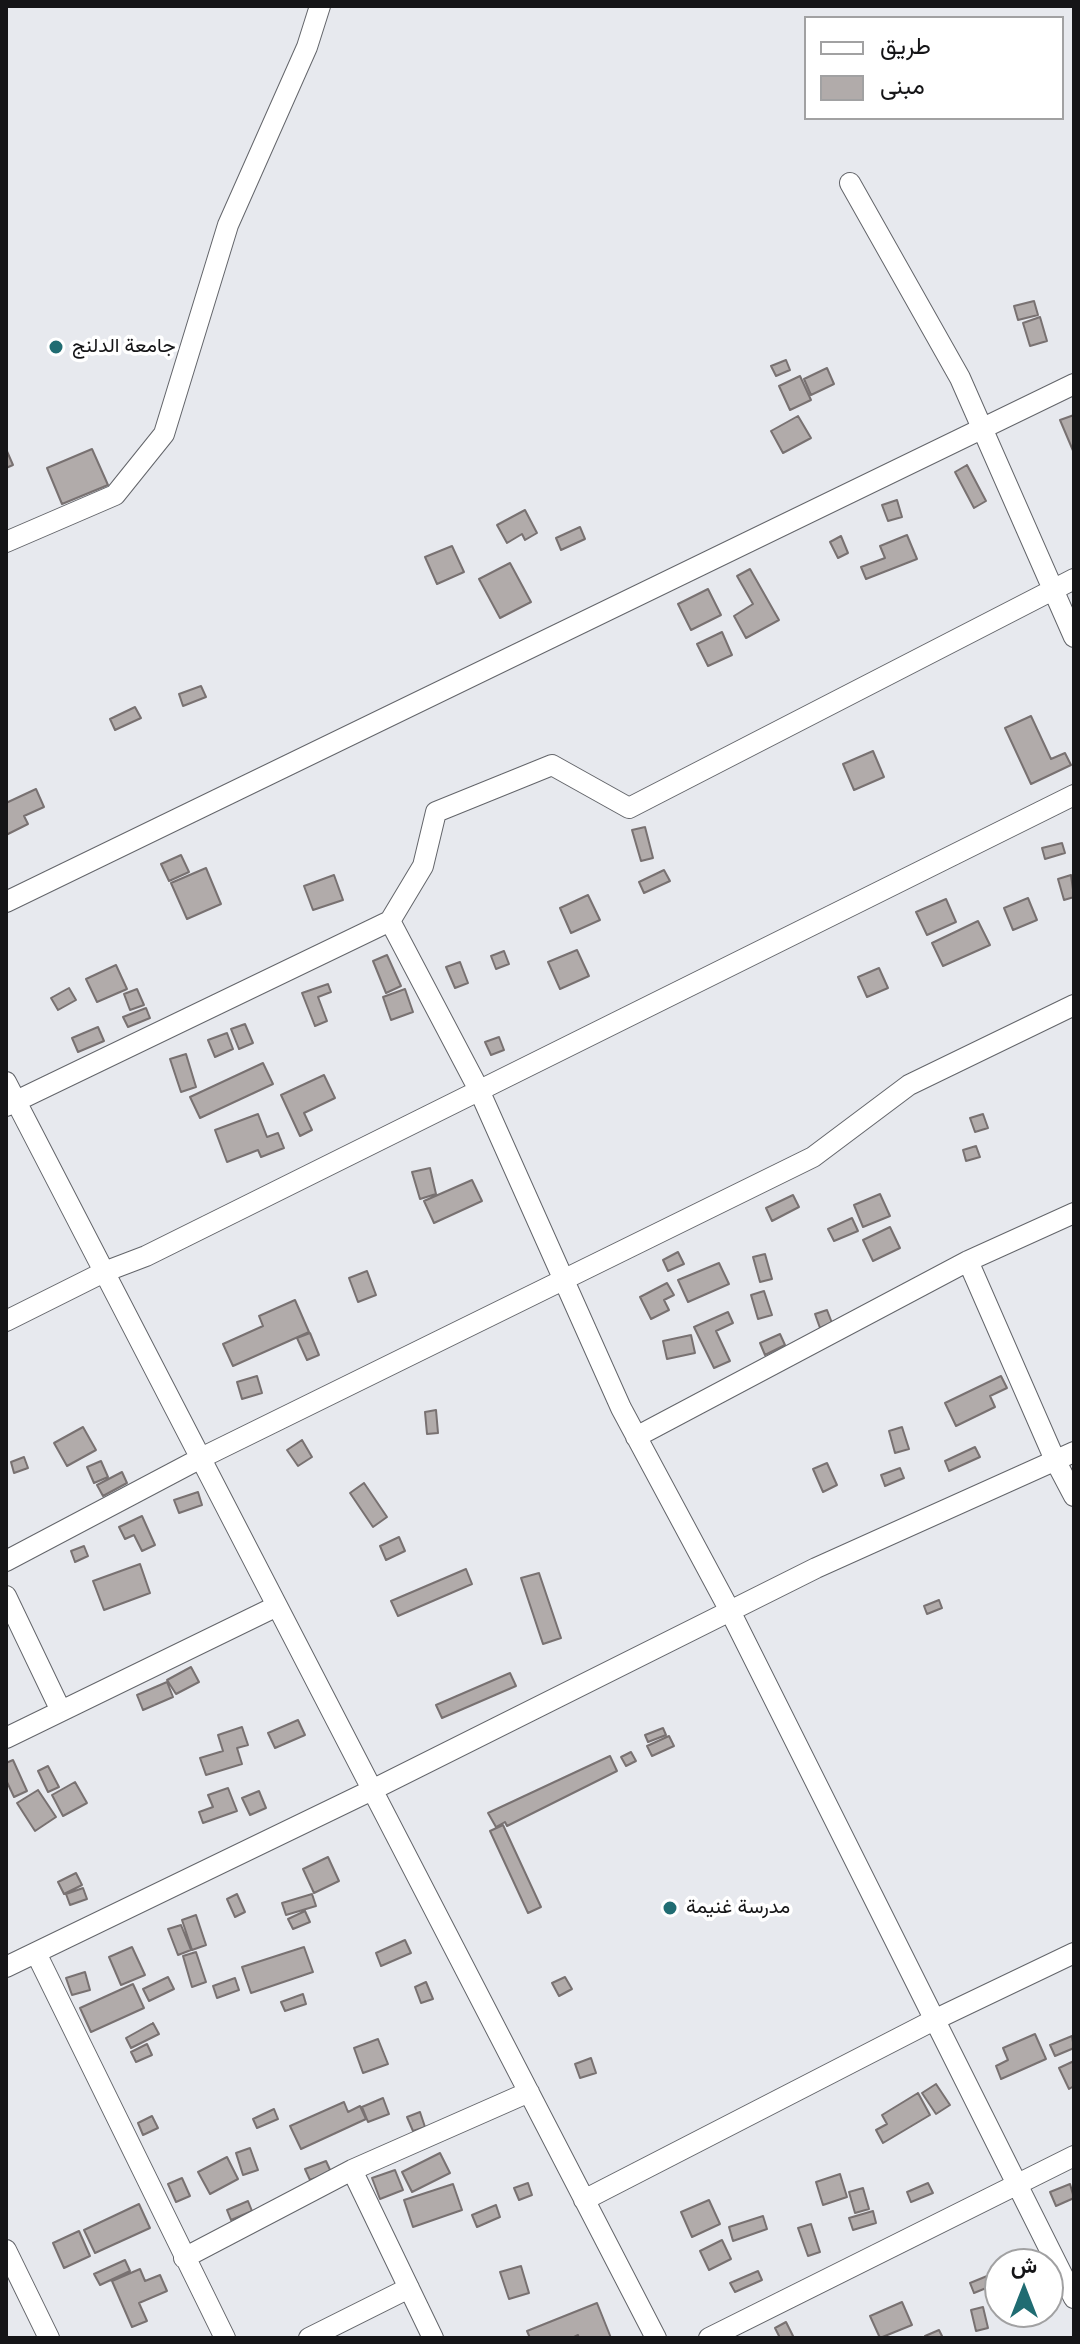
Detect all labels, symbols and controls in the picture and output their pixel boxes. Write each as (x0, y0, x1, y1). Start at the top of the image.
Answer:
legend (804, 16, 1064, 120)
text: طريق (880, 30, 931, 62)
text: مبنى (880, 70, 925, 102)
place label: جامعة الدلنج (72, 335, 176, 359)
marker: جامعة الدلنج (47, 338, 65, 356)
place label: مدرسة غنيمة (686, 1896, 790, 1920)
marker: مدرسة غنيمة (661, 1899, 679, 1917)
north arrow (984, 2248, 1064, 2328)
text: ش (1011, 2251, 1037, 2281)

